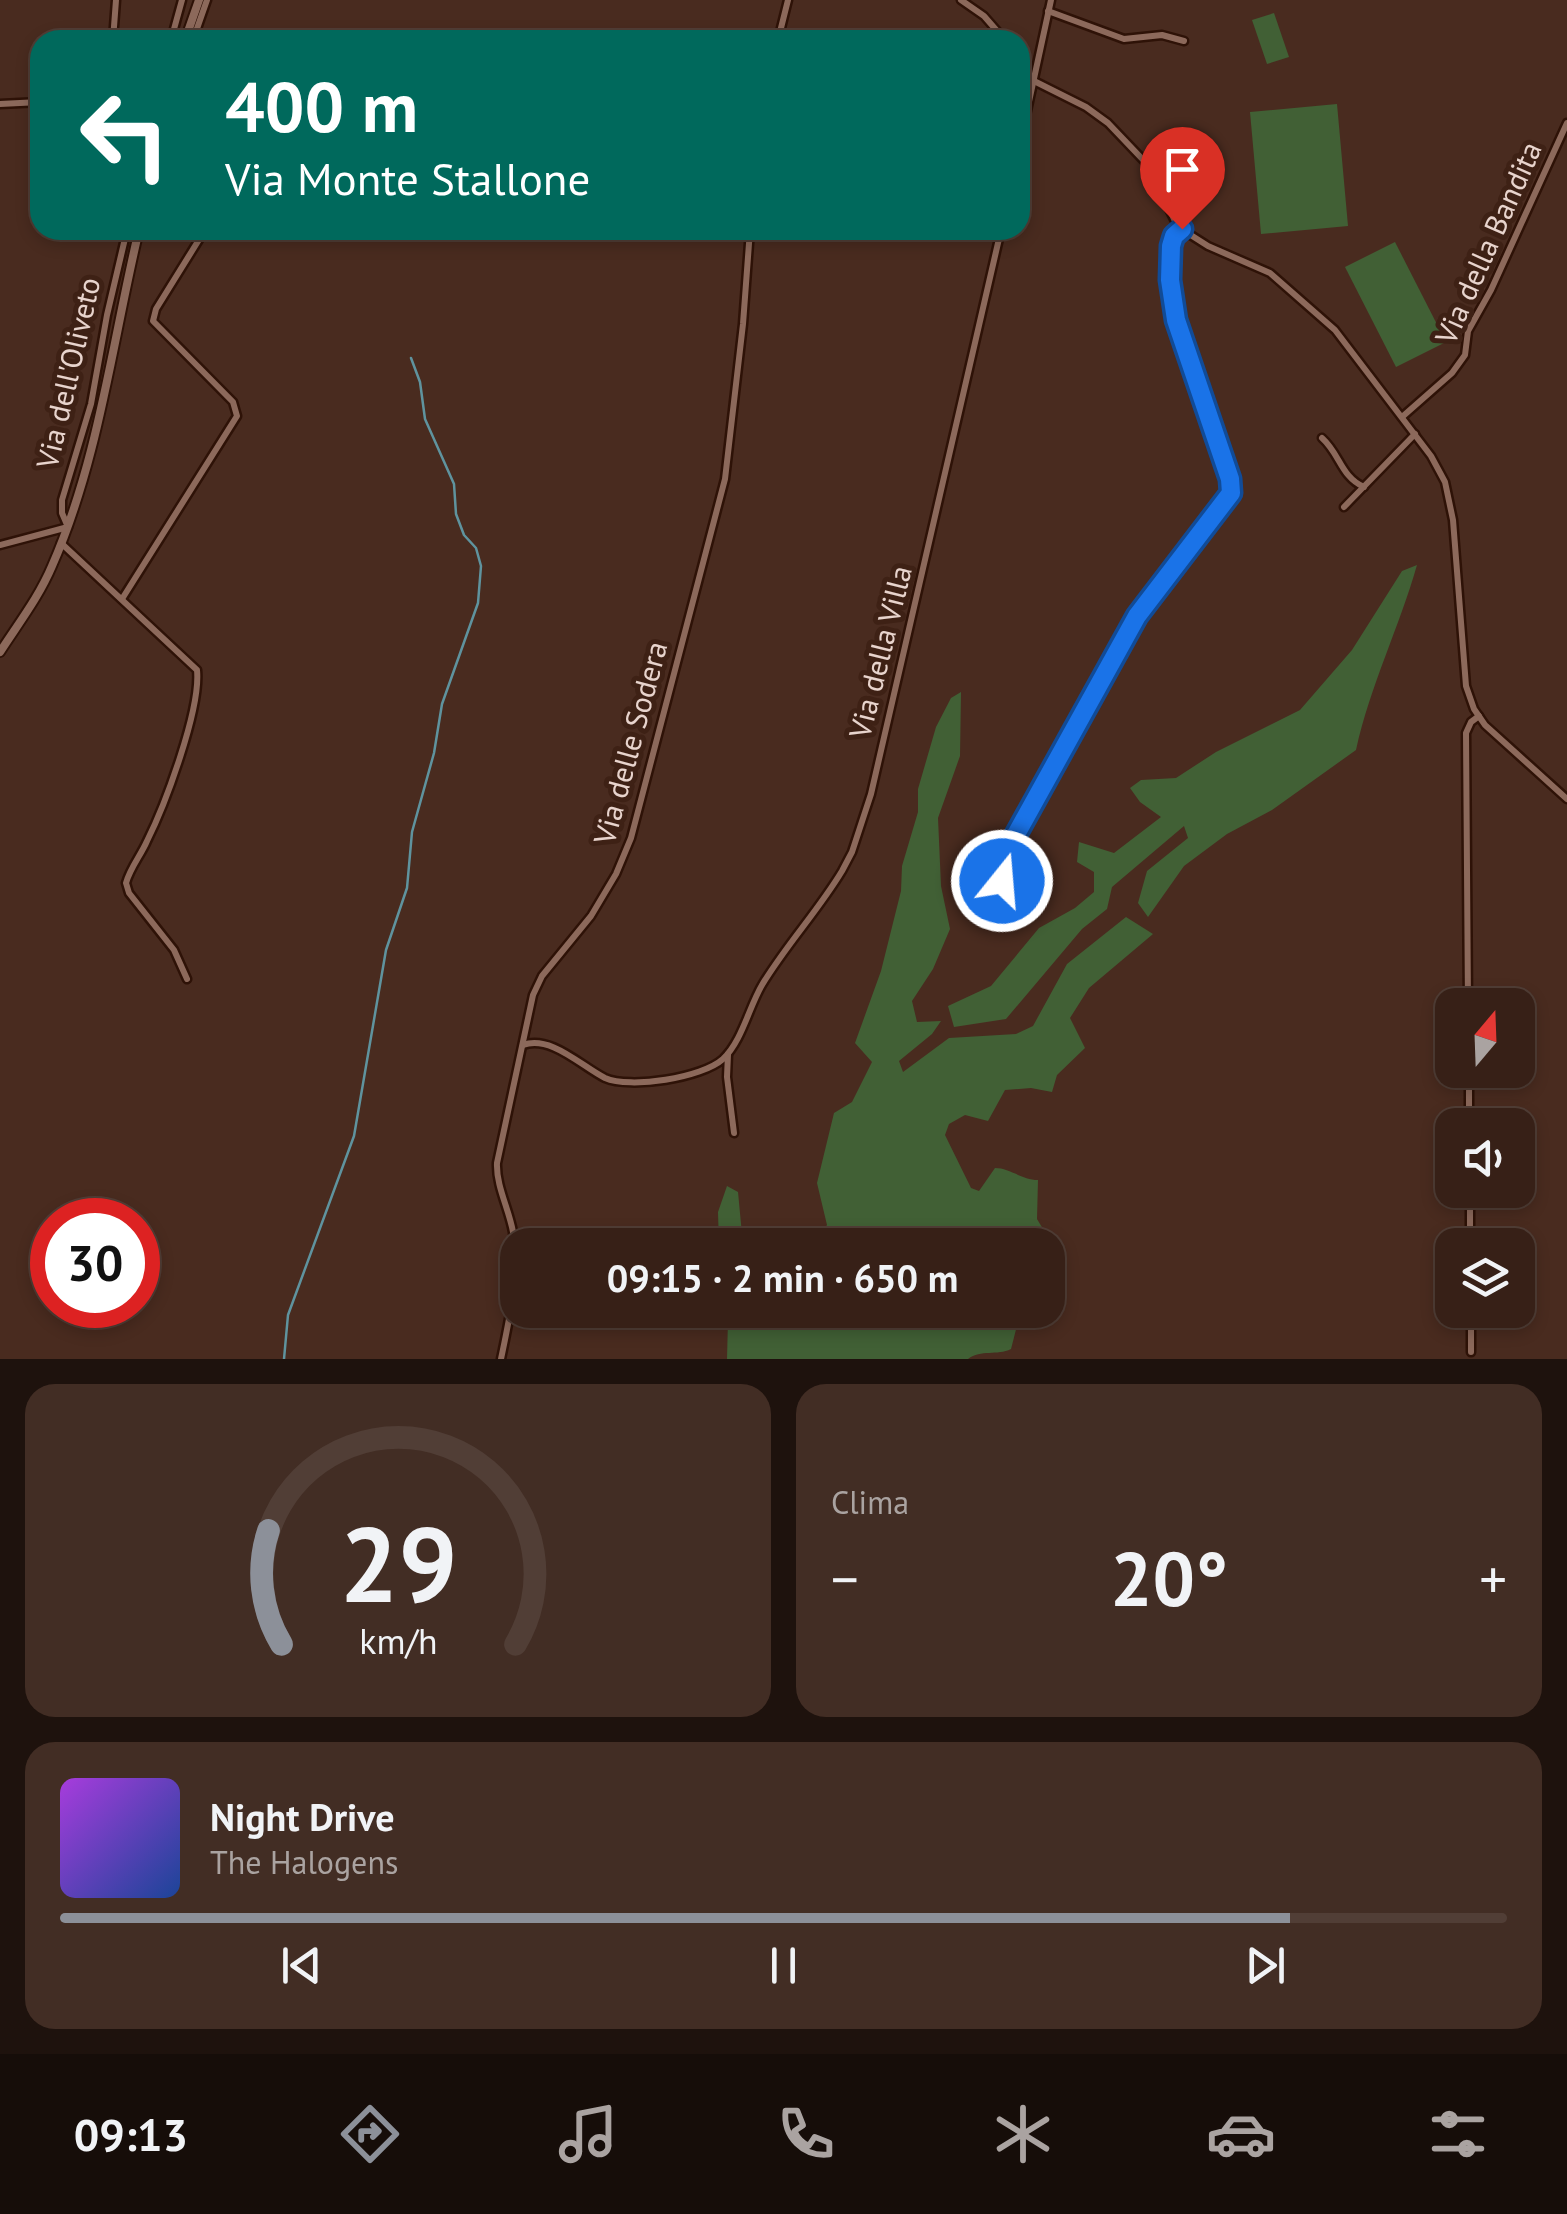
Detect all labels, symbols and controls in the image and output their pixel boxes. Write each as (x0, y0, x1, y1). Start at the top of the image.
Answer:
text: 400 m (225, 61, 418, 151)
icon: left (60, 70, 190, 200)
pin (1140, 127, 1225, 230)
street label: Via della Bandita (1425, 135, 1550, 351)
icon: arrive (1155, 142, 1210, 197)
text: Via Monte Stallone (225, 149, 590, 207)
street label: Via dell'Oliveto (26, 273, 108, 473)
street label: Via della Villa (839, 561, 920, 743)
street label: Via delle Sodera (583, 637, 675, 849)
position arrow (950, 829, 1054, 933)
north arrow (1435, 988, 1535, 1088)
map controls (1435, 988, 1535, 1328)
button: sound (1435, 1108, 1535, 1208)
speed limit sign: 30 (30, 1198, 160, 1328)
button: layers (1435, 1228, 1535, 1328)
text: 09:15 · 2 min · 650 m (607, 1253, 958, 1302)
text: Clima (831, 1481, 909, 1523)
text: 29 (339, 1496, 457, 1631)
text: 20° (1110, 1530, 1228, 1627)
text: − (831, 1543, 859, 1614)
text: + (1479, 1543, 1507, 1614)
text: km/h (359, 1618, 437, 1664)
text: Night Drive (210, 1792, 394, 1841)
text: The Halogens (210, 1841, 398, 1883)
icon: previous (274, 1938, 329, 1993)
icon: pause (756, 1938, 811, 1993)
icon: next (1238, 1938, 1293, 1993)
icon: directions (335, 2099, 405, 2169)
icon: music (553, 2099, 623, 2169)
icon: phone (771, 2099, 841, 2169)
icon: climate (988, 2099, 1058, 2169)
icon: car (1206, 2099, 1276, 2169)
icon: filters (1423, 2099, 1493, 2169)
text: 09:13 (74, 2105, 188, 2163)

